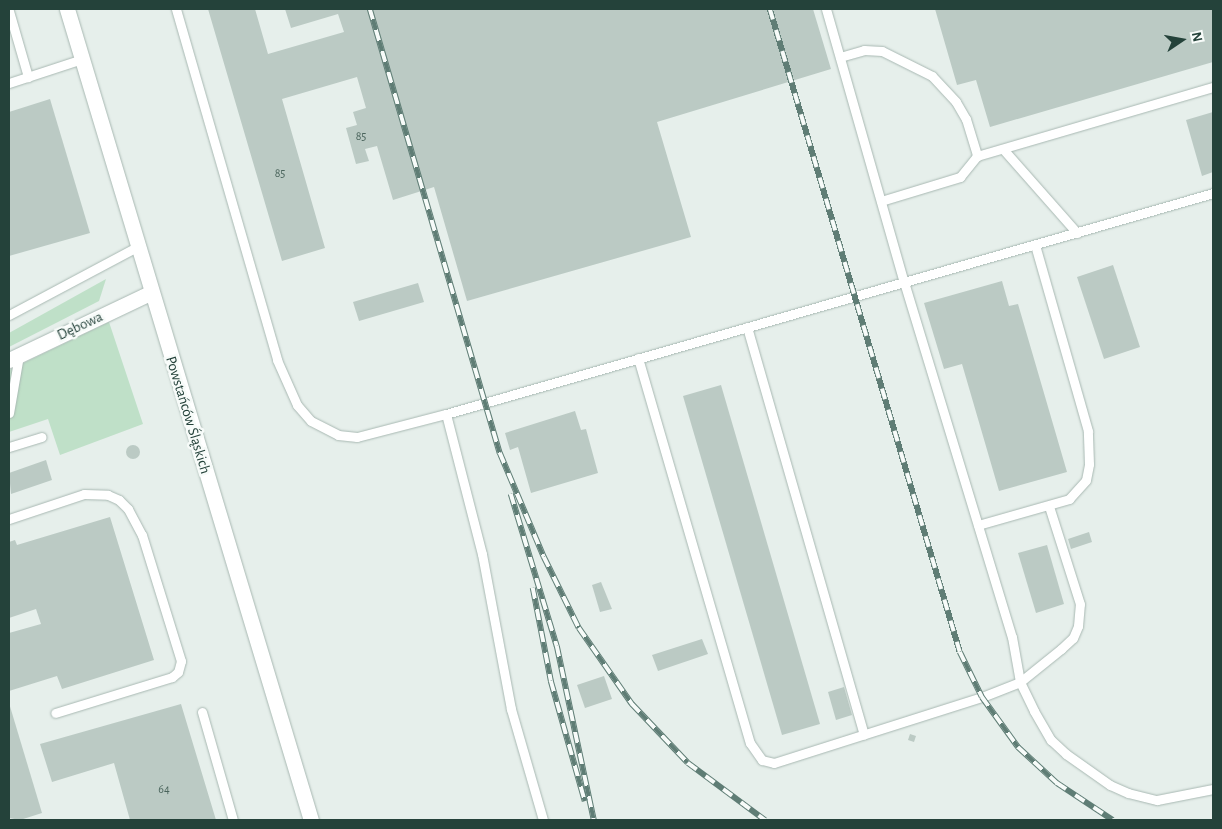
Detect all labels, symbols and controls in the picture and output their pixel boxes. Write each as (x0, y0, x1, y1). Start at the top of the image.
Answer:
north arrow (1157, 15, 1207, 65)
text: N (1189, 31, 1205, 43)
house number: 85 (356, 130, 366, 144)
house number: 85 (275, 167, 285, 181)
street label: Dębowa (54, 308, 106, 344)
street label: Powstańców Śląskich (162, 354, 214, 476)
house number: 64 (158, 783, 170, 797)

